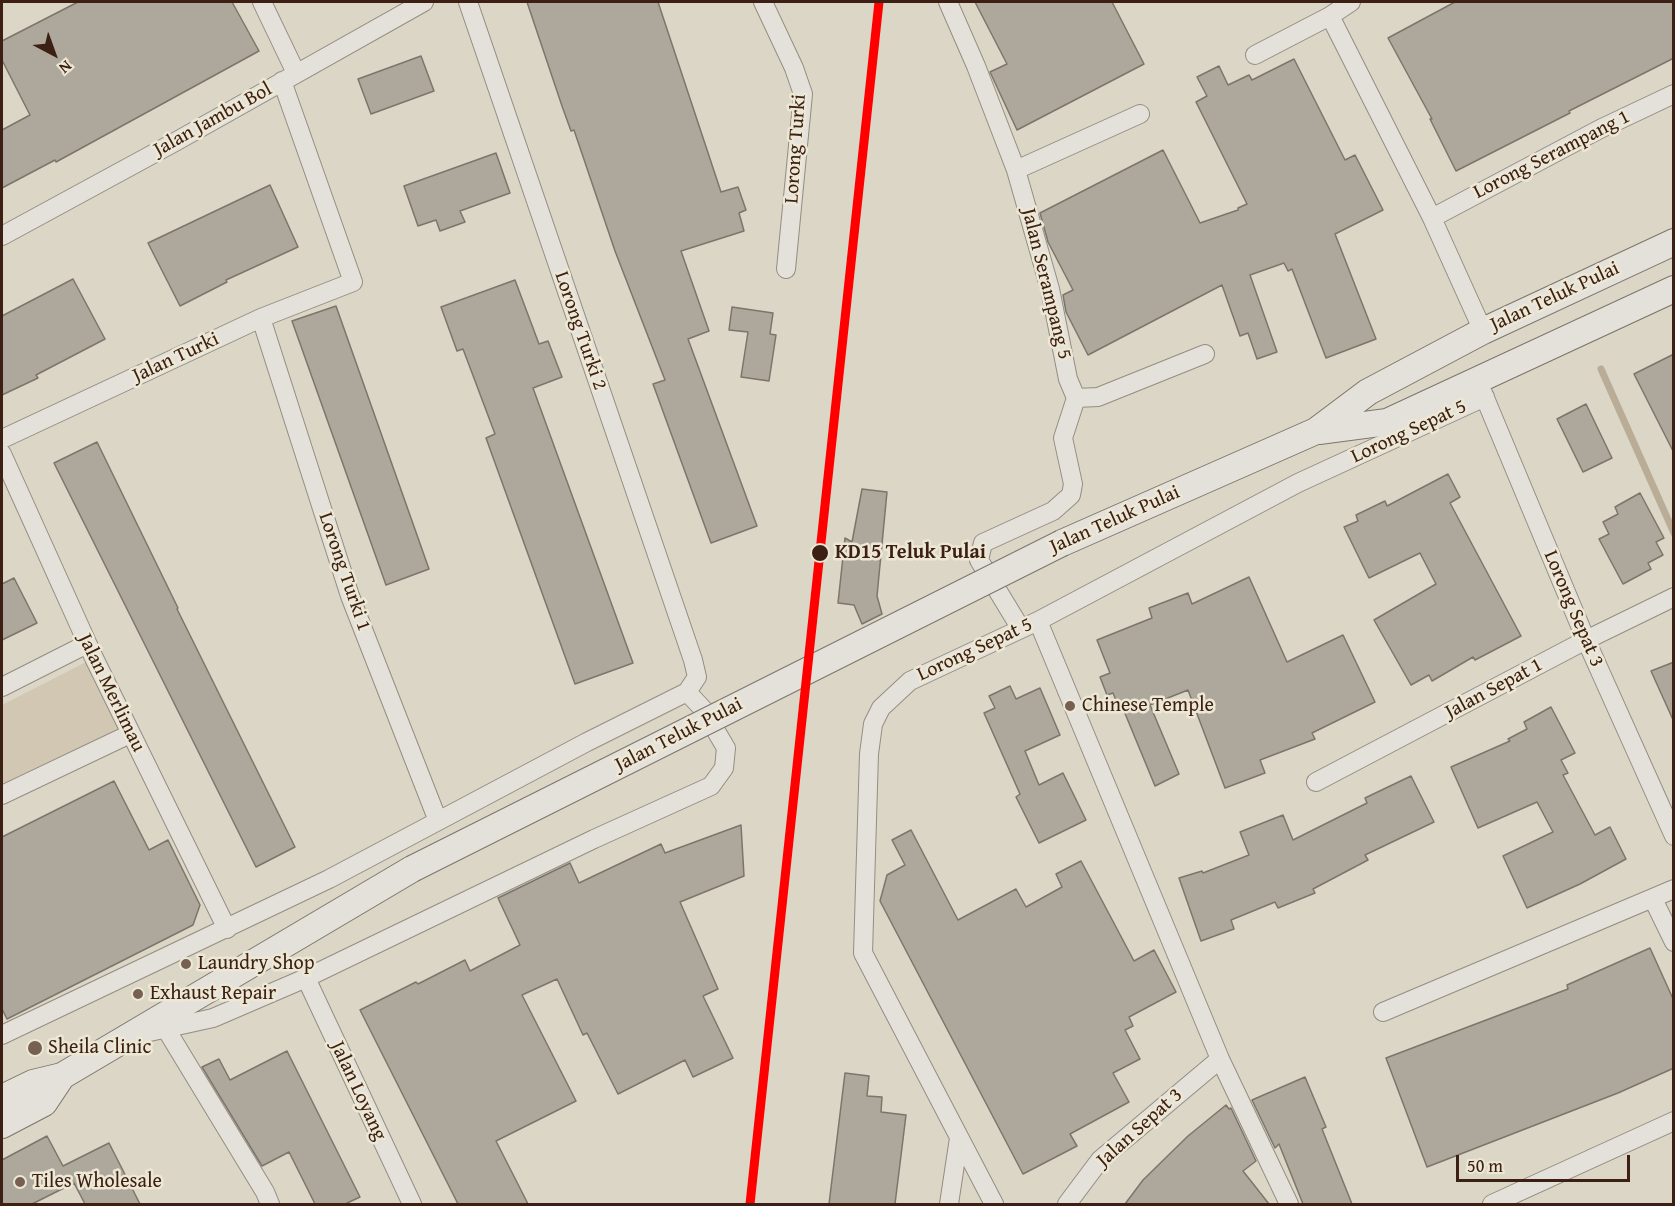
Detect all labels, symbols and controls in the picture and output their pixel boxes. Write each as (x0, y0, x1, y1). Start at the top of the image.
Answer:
north arrow (24, 24, 84, 84)
text: N (54, 55, 78, 80)
street label: Jalan Jambu Bol (150, 78, 276, 162)
street label: Lorong Turki (780, 93, 812, 205)
street label: Lorong Serampang 1 (1470, 105, 1634, 205)
street label: Jalan Serampang 5 (1016, 206, 1076, 362)
street label: Jalan Teluk Pulai (1487, 257, 1623, 337)
street label: Lorong Turki 2 (549, 269, 611, 393)
street label: Jalan Turki (129, 328, 223, 388)
street label: Lorong Sepat 5 (1348, 395, 1470, 469)
street label: Jalan Teluk Pulai (1046, 481, 1184, 559)
street label: Lorong Turki 1 (313, 510, 375, 634)
place label: KD15 Teluk Pulai (835, 541, 986, 565)
marker: KD15 Teluk Pulai (810, 543, 830, 563)
street label: Lorong Sepat 3 (1538, 547, 1608, 671)
street label: Lorong Sepat 5 (914, 613, 1036, 687)
street label: Jalan Merlimau (72, 630, 150, 756)
street label: Jalan Sepat 1 (1441, 653, 1547, 725)
street label: Jalan Teluk Pulai (611, 693, 747, 777)
place label: Chinese Temple (1082, 694, 1214, 718)
marker: Chinese Temple (1063, 699, 1077, 713)
place label: Laundry Shop (198, 952, 315, 976)
marker: Laundry Shop (179, 957, 193, 971)
place label: Exhaust Repair (150, 982, 276, 1006)
marker: Exhaust Repair (131, 987, 145, 1001)
place label: Sheila Clinic (48, 1036, 151, 1060)
street label: Jalan Loyang (325, 1038, 391, 1144)
marker: Sheila Clinic (26, 1039, 44, 1057)
street label: Jalan Sepat 3 (1092, 1083, 1188, 1173)
scale bar (1459, 1143, 1633, 1181)
text: 50 m (1467, 1152, 1503, 1179)
place label: Tiles Wholesale (32, 1170, 162, 1194)
marker: Tiles Wholesale (13, 1175, 27, 1189)

